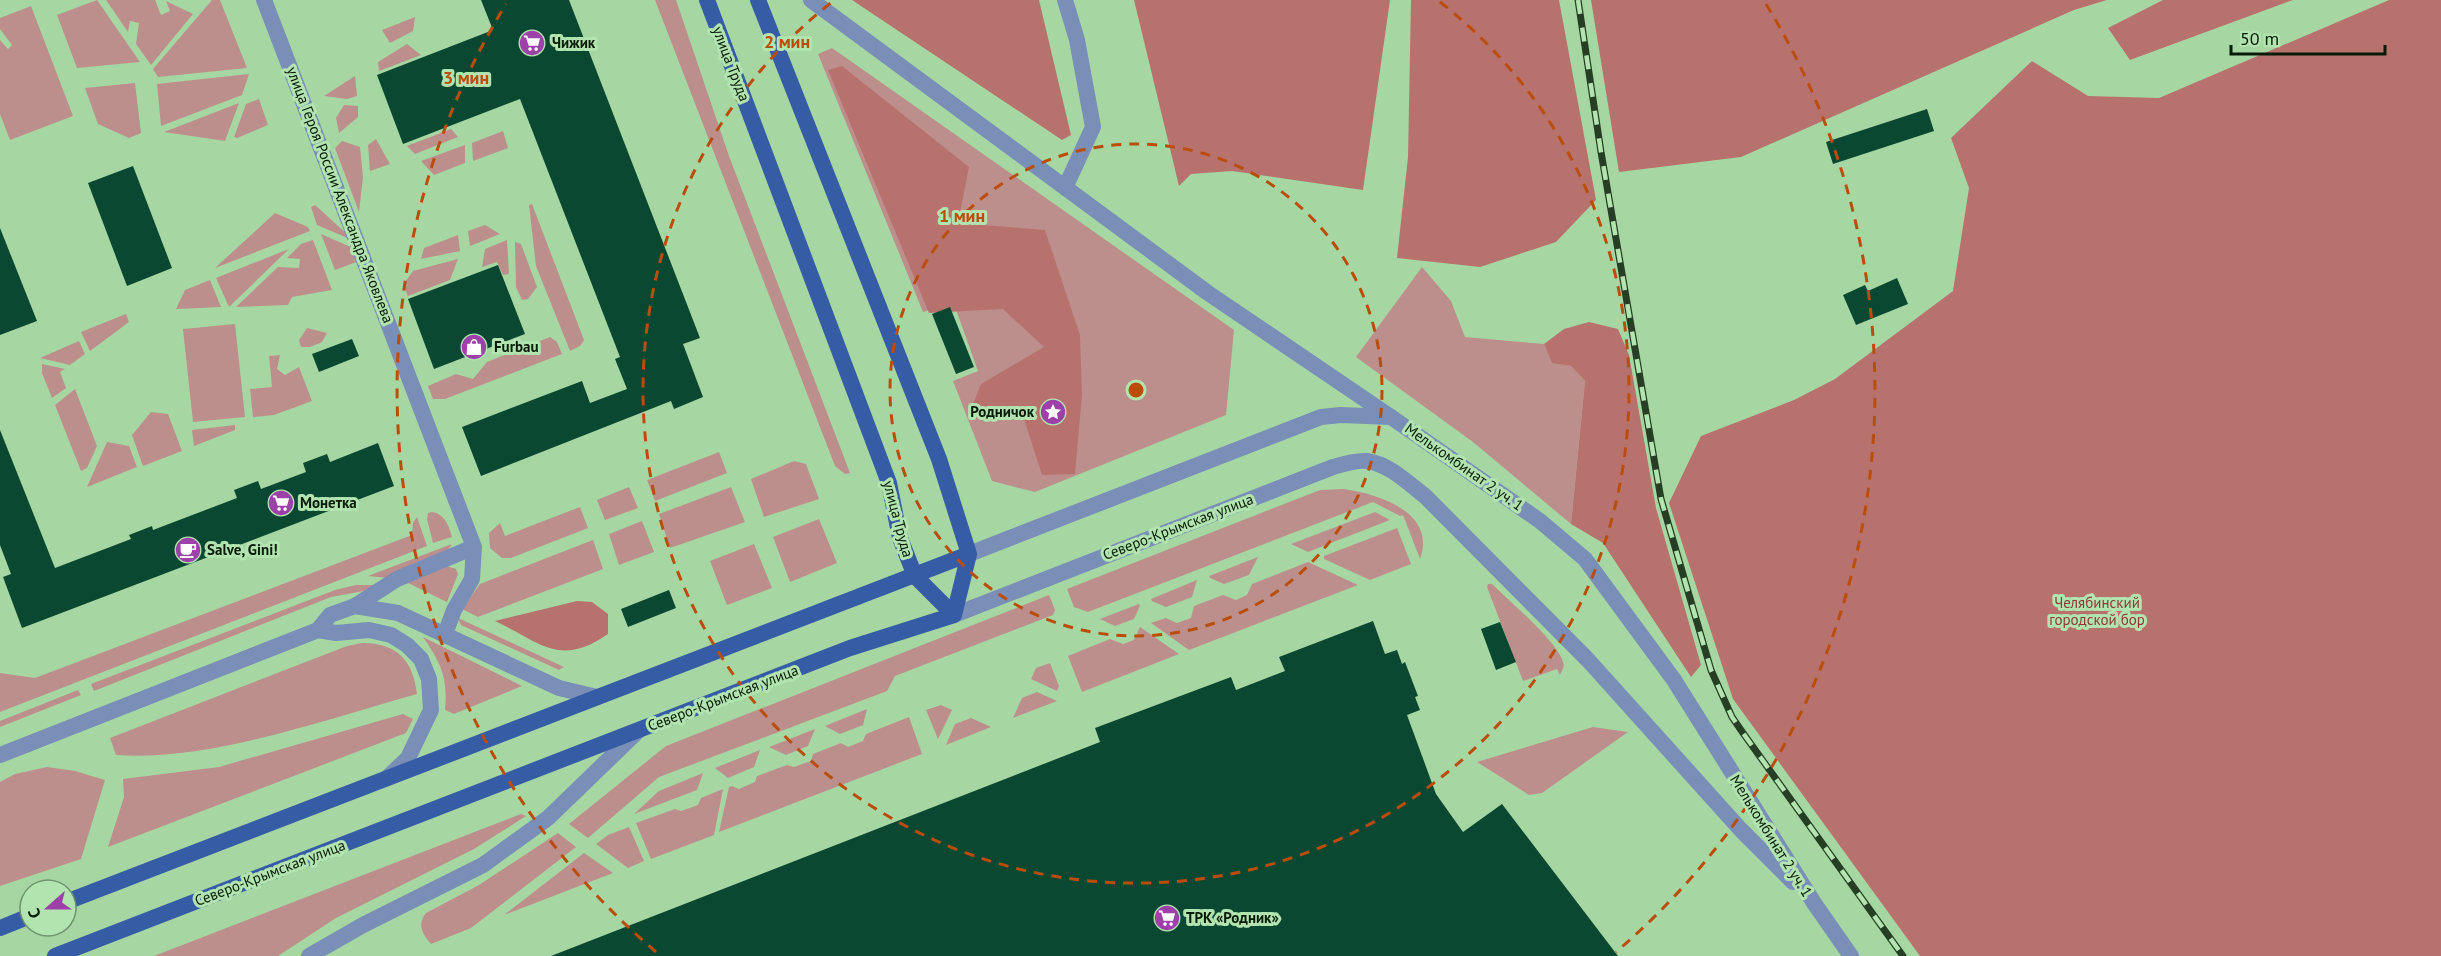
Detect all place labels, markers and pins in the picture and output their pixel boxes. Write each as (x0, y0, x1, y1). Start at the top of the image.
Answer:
supermarket icon: Чижик (517, 28, 547, 58)
place label: Чижик (552, 33, 596, 52)
shop icon: Furbau (459, 332, 489, 362)
place label: Furbau (494, 337, 539, 356)
centre of rings (1126, 380, 1146, 400)
place icon: Родничок (1038, 397, 1068, 427)
place label: Родничок (970, 402, 1035, 421)
supermarket icon: Монетка (266, 488, 296, 518)
place label: Монетка (300, 493, 357, 512)
cafe icon: Salve, Gini! (173, 535, 203, 565)
place label: Salve, Gini! (207, 540, 278, 559)
supermarket icon: ТРК «Родник» (1152, 903, 1182, 933)
place label: ТРК «Родник» (1186, 908, 1279, 927)

